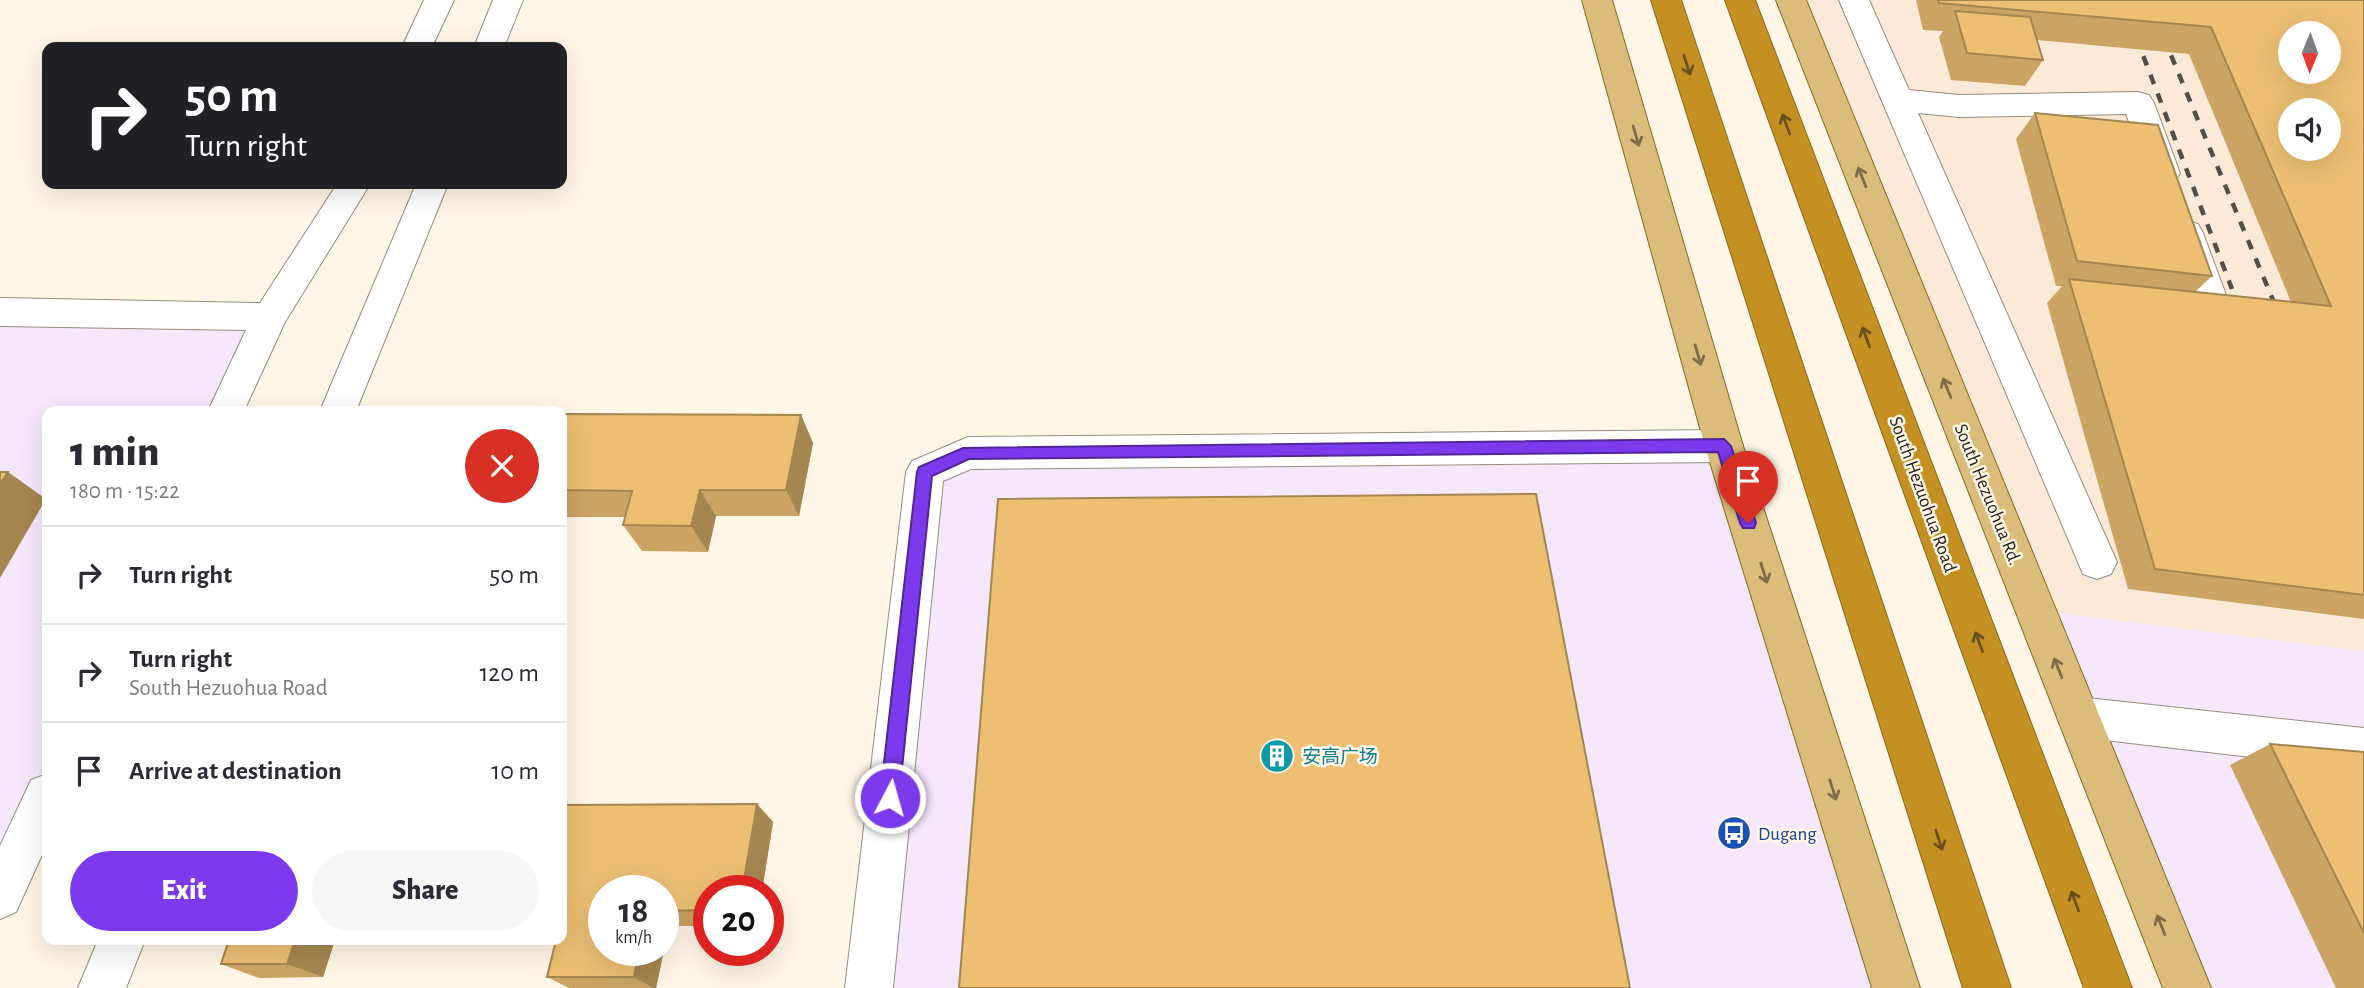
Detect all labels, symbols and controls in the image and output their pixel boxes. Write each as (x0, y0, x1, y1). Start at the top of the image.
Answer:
north arrow (2278, 21, 2342, 84)
map controls (2278, 21, 2341, 161)
one-way arrow (1681, 54, 1694, 76)
icon: right (70, 70, 161, 161)
text: 50 m (185, 72, 279, 121)
button: sound (2278, 98, 2341, 161)
one-way arrow (1779, 113, 1791, 135)
one-way arrow (1630, 125, 1643, 147)
text: Turn right (185, 130, 307, 162)
one-way arrow (1855, 167, 1868, 189)
one-way arrow (1858, 326, 1871, 348)
one-way arrow (1692, 343, 1705, 366)
one-way arrow (1939, 378, 1952, 400)
street label: South Hezuohua Road (1886, 414, 1960, 575)
street label: South Hezuohua Rd. (1951, 421, 2025, 568)
button: close (465, 429, 539, 503)
text: 1 min (70, 431, 159, 473)
pin (1718, 451, 1778, 523)
icon: arrive (1729, 462, 1767, 500)
text: 180 m · 15:22 (70, 480, 180, 503)
icon: right (70, 556, 108, 594)
text: Turn right (129, 562, 232, 588)
text: 50 m (489, 562, 539, 588)
one-way arrow (1758, 562, 1771, 584)
one-way arrow (1972, 631, 1984, 653)
text: Turn right (129, 646, 232, 672)
icon: right (70, 654, 108, 692)
one-way arrow (2051, 658, 2064, 679)
text: 120 m (479, 660, 539, 686)
text: South Hezuohua Road (129, 677, 328, 700)
building icon: 安高广场 (1258, 737, 1296, 775)
place label: 安高广场 (1302, 746, 1378, 767)
icon: arrive (70, 752, 108, 790)
text: Arrive at destination (129, 758, 342, 784)
text: 10 m (491, 758, 539, 784)
position arrow (853, 761, 927, 835)
one-way arrow (1828, 778, 1840, 800)
bus stop icon: Dugang (1715, 814, 1753, 852)
place label: Dugang (1758, 825, 1817, 844)
one-way arrow (1934, 829, 1946, 851)
button: Exit (70, 851, 298, 931)
button: Share (312, 851, 539, 931)
speed limit sign: 20 (693, 875, 784, 966)
one-way arrow (2068, 891, 2081, 913)
text: 18 (619, 894, 648, 929)
one-way arrow (2154, 914, 2167, 936)
text: km/h (615, 929, 652, 947)

